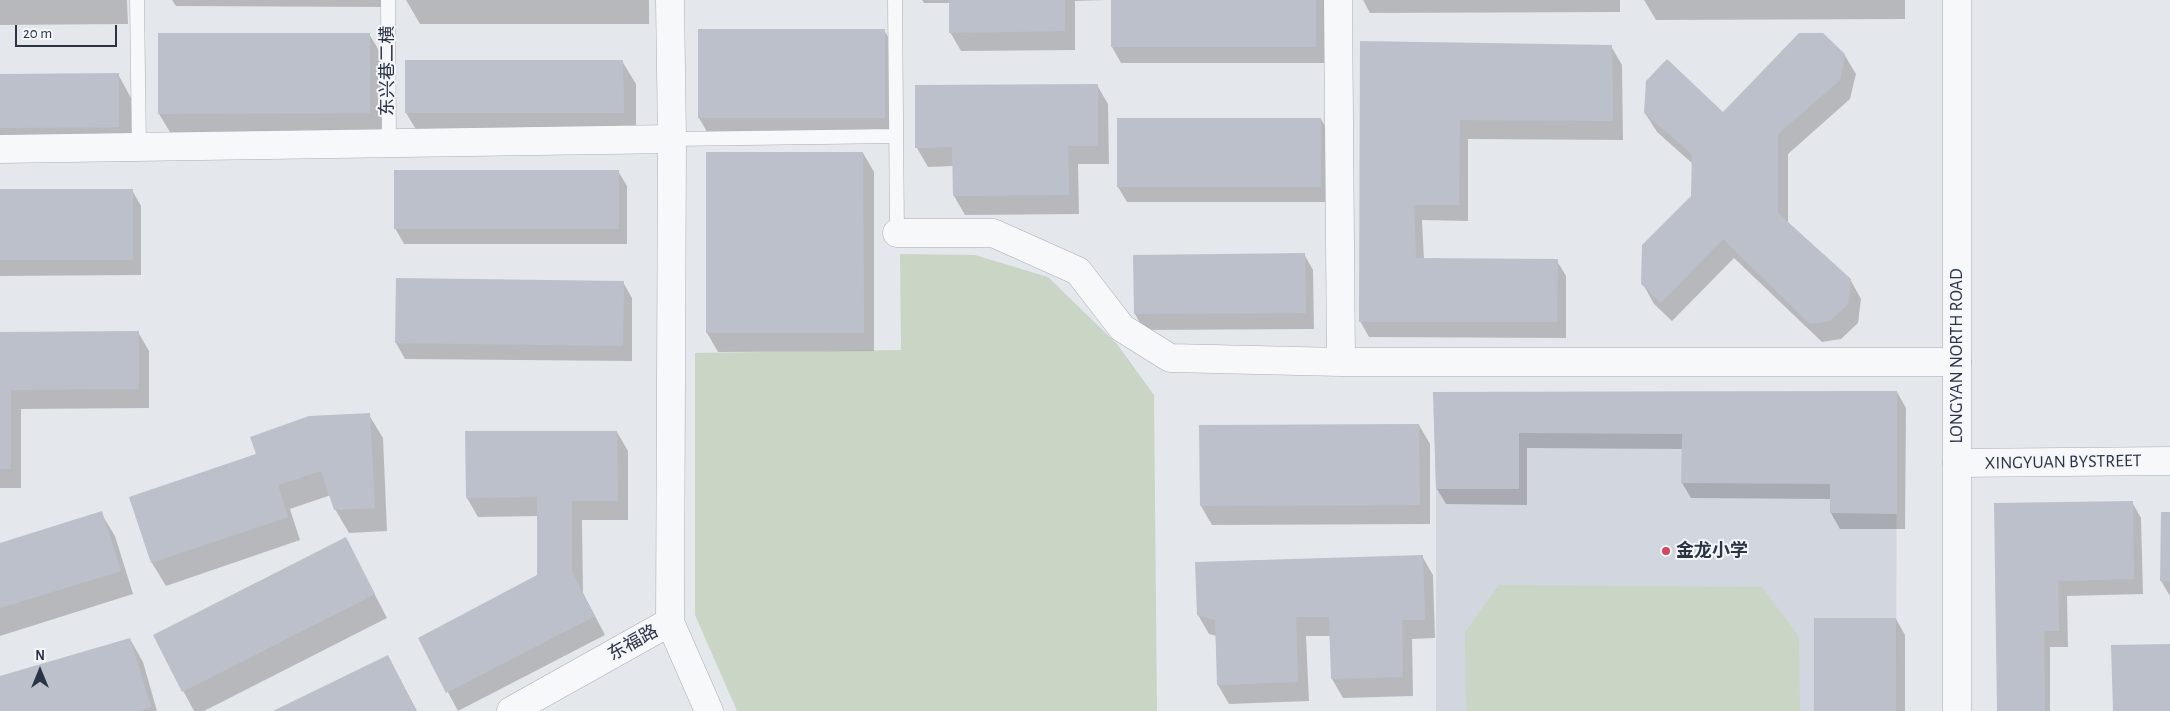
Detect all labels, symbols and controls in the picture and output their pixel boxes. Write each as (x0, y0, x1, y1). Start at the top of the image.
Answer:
scale bar (18, 15, 120, 47)
text: 20 m (23, 26, 52, 41)
street label: 东兴巷二横 (377, 26, 399, 116)
street label: LONGYAN NORTH ROAD (1946, 268, 1968, 444)
street label: XINGYUAN BYSTREET (1984, 450, 2142, 474)
place label: 金龙小学 (1676, 540, 1748, 562)
marker: 金龙小学 (1660, 545, 1672, 557)
street label: 东福路 (604, 620, 662, 666)
north arrow (15, 646, 65, 696)
text: N (35, 649, 45, 663)

